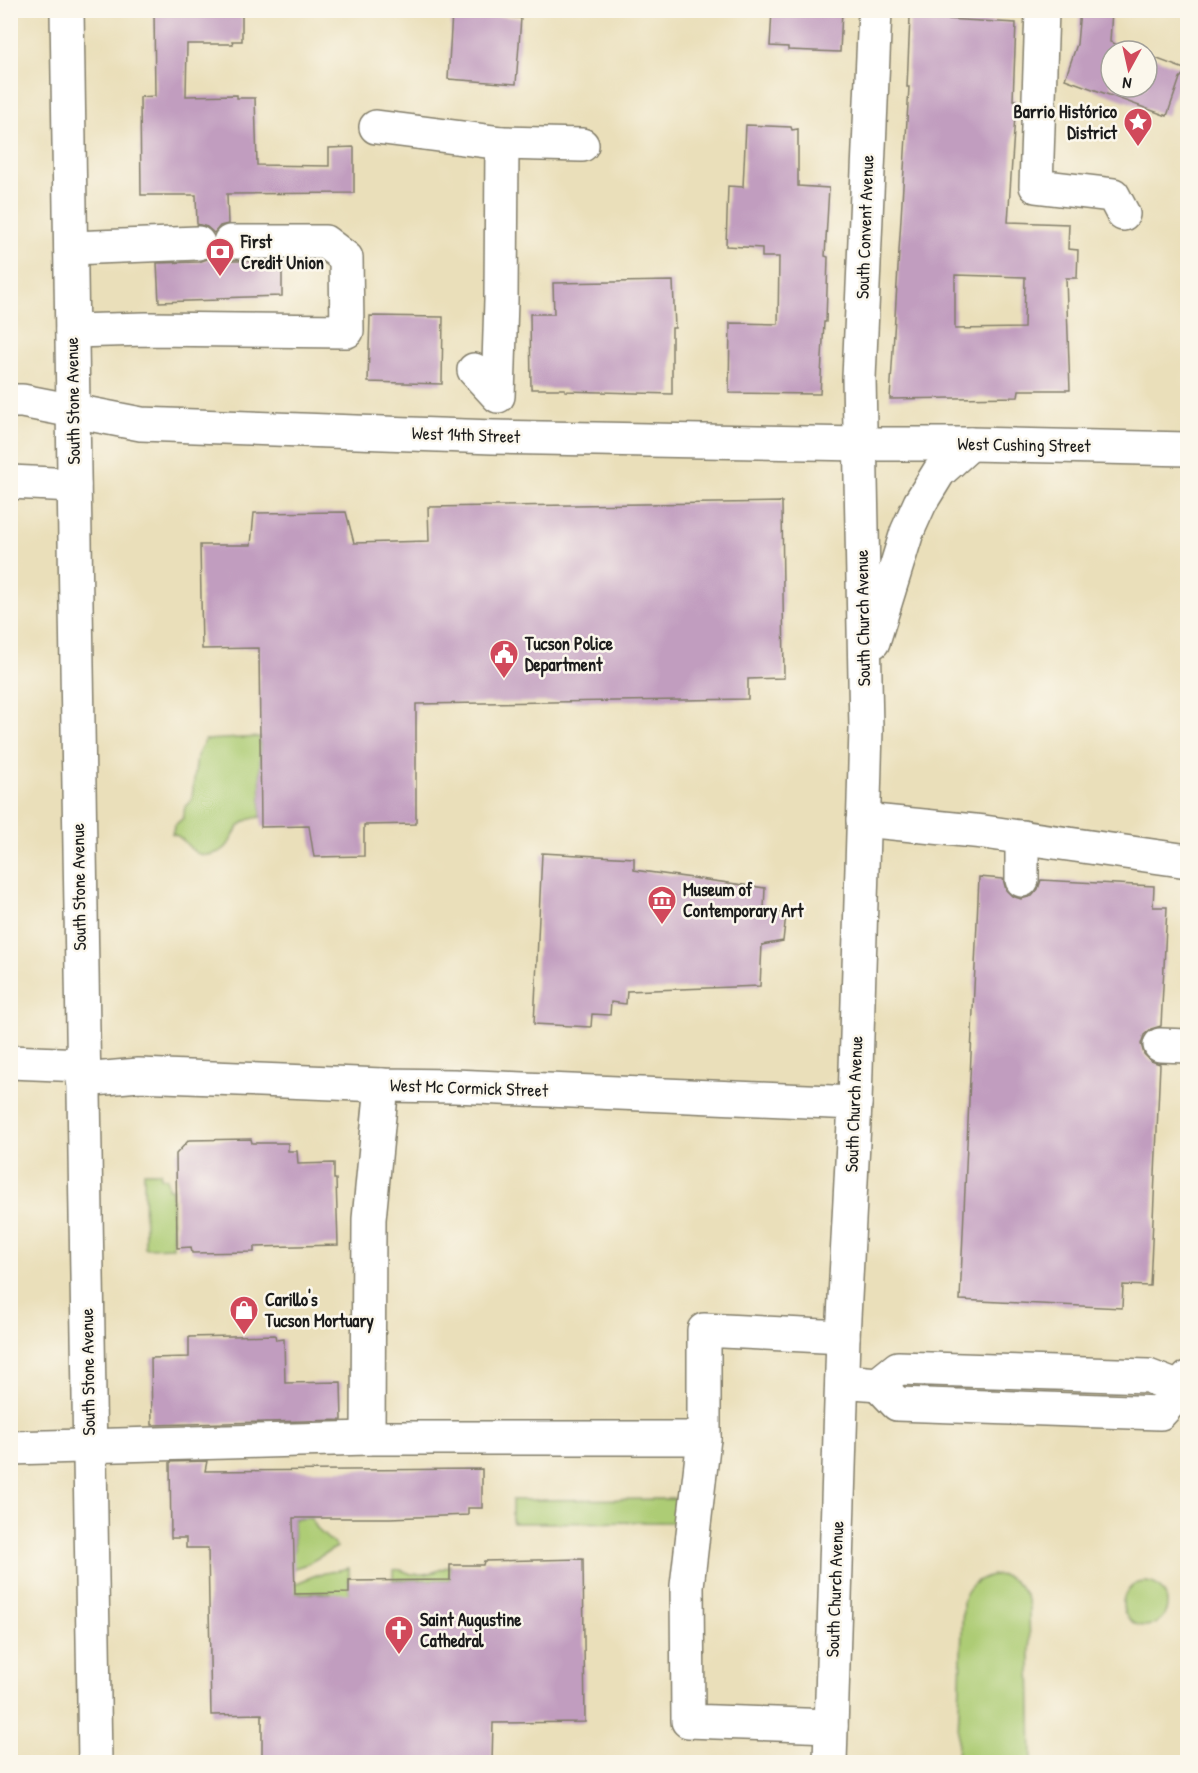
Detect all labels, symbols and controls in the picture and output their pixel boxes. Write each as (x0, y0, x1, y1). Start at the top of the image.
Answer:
north arrow (1099, 39, 1159, 99)
text: N (1121, 72, 1133, 95)
place label: Barrio Histórico District (1014, 99, 1118, 145)
place icon: Barrio Histórico District (1122, 106, 1154, 148)
street label: South Convent Avenue (849, 154, 880, 300)
place label: First Credit Union (240, 229, 324, 275)
bank icon: First Credit Union (204, 236, 236, 278)
street label: South Stone Avenue (59, 337, 86, 465)
street label: West 14th Street (411, 420, 522, 449)
street label: West Cushing Street (957, 431, 1092, 458)
street label: South Church Avenue (849, 550, 876, 686)
place label: Tucson Police Department (524, 631, 614, 678)
public building icon: Tucson Police Department (488, 638, 520, 680)
street label: South Stone Avenue (65, 823, 92, 951)
place label: Museum of Contemporary Art (683, 877, 804, 924)
museum icon: Museum of Contemporary Art (646, 884, 678, 926)
street label: South Church Avenue (839, 1035, 868, 1173)
street label: West Mc Cormick Street (390, 1072, 549, 1103)
place label: Carillo's Tucson Mortuary (264, 1287, 374, 1334)
shop icon: Carillo's Tucson Mortuary (228, 1294, 260, 1336)
street label: South Stone Avenue (74, 1308, 101, 1436)
street label: South Church Avenue (820, 1520, 849, 1658)
place label: Saint Augustine Cathedral (420, 1607, 522, 1653)
church icon: Saint Augustine Cathedral (383, 1614, 415, 1656)

